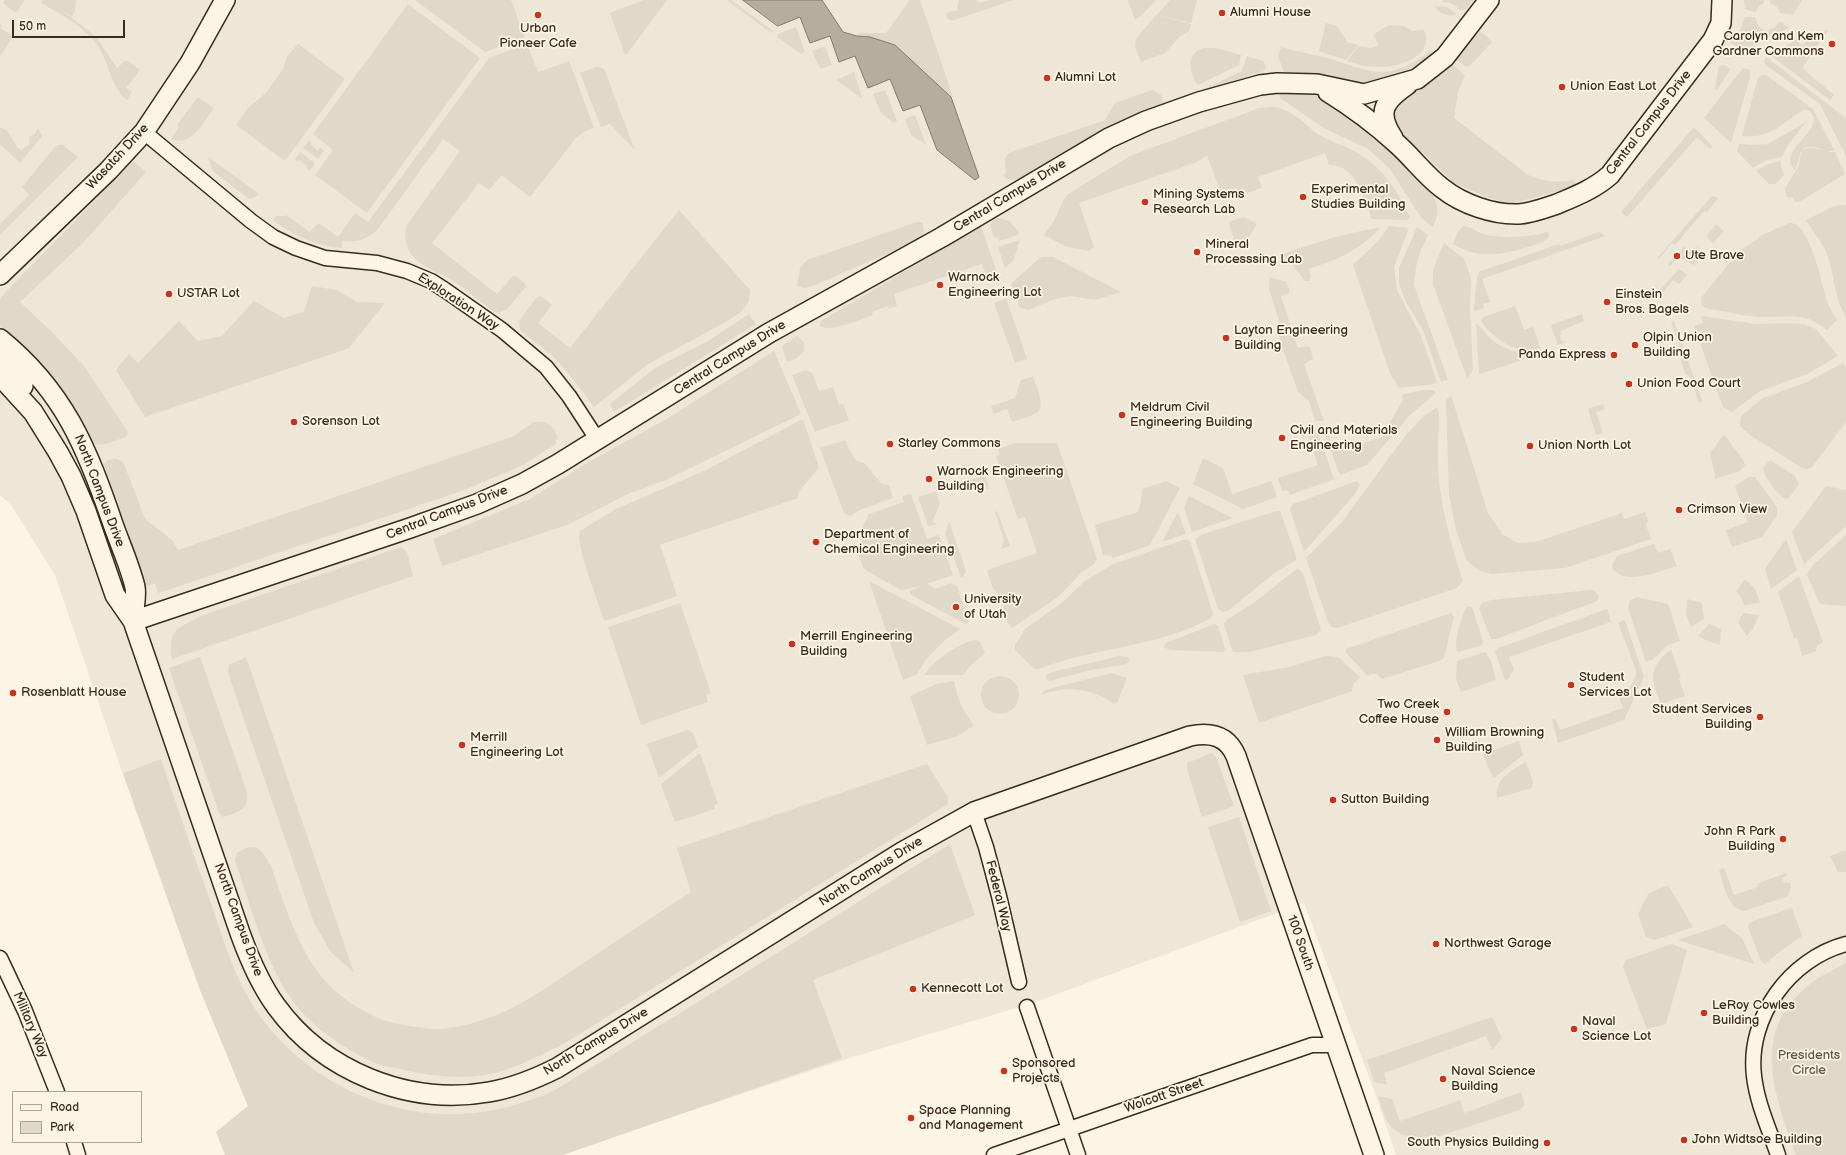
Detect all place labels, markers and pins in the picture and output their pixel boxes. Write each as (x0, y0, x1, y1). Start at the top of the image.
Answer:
place label: Alumni House (1230, 5, 1311, 21)
marker: Alumni House (1217, 8, 1227, 18)
marker: Urban Pioneer Cafe (533, 10, 543, 20)
place label: Urban Pioneer Cafe (499, 21, 577, 52)
place label: Carolyn and Kem Gardner Commons (1712, 29, 1824, 60)
marker: Carolyn and Kem Gardner Commons (1827, 39, 1837, 49)
place label: Alumni Lot (1055, 70, 1116, 86)
marker: Alumni Lot (1042, 73, 1052, 83)
place label: Union East Lot (1570, 79, 1656, 95)
marker: Union East Lot (1557, 82, 1567, 92)
place label: Experimental Studies Building (1311, 182, 1405, 213)
place label: Mining Systems Research Lab (1153, 187, 1245, 218)
marker: Experimental Studies Building (1298, 192, 1308, 202)
marker: Mining Systems Research Lab (1140, 197, 1150, 207)
place label: Mineral Processsing Lab (1205, 237, 1302, 268)
marker: Mineral Processsing Lab (1192, 247, 1202, 257)
place label: Ute Brave (1685, 248, 1744, 264)
marker: Ute Brave (1672, 251, 1682, 261)
place label: Warnock Engineering Lot (948, 270, 1042, 301)
marker: Warnock Engineering Lot (935, 280, 945, 290)
place label: USTAR Lot (177, 286, 240, 302)
place label: Einstein Bros. Bagels (1615, 287, 1689, 318)
marker: USTAR Lot (164, 289, 174, 299)
marker: Einstein Bros. Bagels (1602, 297, 1612, 307)
place label: Layton Engineering Building (1234, 323, 1348, 354)
place label: Olpin Union Building (1643, 330, 1712, 361)
marker: Layton Engineering Building (1221, 333, 1231, 343)
marker: Olpin Union Building (1630, 340, 1640, 350)
place label: Panda Express (1518, 347, 1606, 363)
marker: Panda Express (1609, 350, 1619, 360)
place label: Union Food Court (1637, 376, 1741, 392)
marker: Union Food Court (1624, 379, 1634, 389)
place label: Meldrum Civil Engineering Building (1130, 400, 1253, 431)
marker: Meldrum Civil Engineering Building (1117, 410, 1127, 420)
place label: Sorenson Lot (302, 414, 380, 430)
marker: Sorenson Lot (289, 417, 299, 427)
place label: Civil and Materials Engineering (1290, 423, 1397, 454)
marker: Civil and Materials Engineering (1277, 433, 1287, 443)
place label: Starley Commons (898, 436, 1001, 452)
place label: Union North Lot (1538, 438, 1631, 454)
marker: Starley Commons (885, 439, 895, 449)
marker: Union North Lot (1525, 441, 1535, 451)
place label: Warnock Engineering Building (937, 464, 1063, 495)
marker: Warnock Engineering Building (924, 474, 934, 484)
place label: Crimson View (1687, 502, 1767, 518)
marker: Crimson View (1674, 505, 1684, 515)
place label: Department of Chemical Engineering (824, 527, 954, 558)
marker: Department of Chemical Engineering (811, 537, 821, 547)
place label: University of Utah (964, 592, 1021, 623)
marker: University of Utah (951, 602, 961, 612)
place label: Merrill Engineering Building (800, 629, 912, 660)
marker: Merrill Engineering Building (787, 639, 797, 649)
place label: Student Services Lot (1579, 670, 1651, 701)
marker: Student Services Lot (1566, 680, 1576, 690)
place label: Rosenblatt House (21, 685, 126, 701)
marker: Rosenblatt House (8, 688, 18, 698)
place label: Two Creek Coffee House (1359, 697, 1439, 728)
place label: Student Services Building (1652, 702, 1752, 733)
marker: Two Creek Coffee House (1442, 707, 1452, 717)
marker: Student Services Building (1755, 712, 1765, 722)
place label: William Browning Building (1445, 725, 1544, 756)
place label: Merrill Engineering Lot (470, 730, 564, 761)
marker: William Browning Building (1432, 735, 1442, 745)
marker: Merrill Engineering Lot (457, 740, 467, 750)
place label: Sutton Building (1341, 792, 1429, 808)
marker: Sutton Building (1328, 795, 1338, 805)
place label: John R Park Building (1704, 824, 1775, 855)
marker: John R Park Building (1778, 834, 1788, 844)
place label: Northwest Garage (1444, 936, 1551, 952)
marker: Northwest Garage (1431, 939, 1441, 949)
place label: Kennecott Lot (921, 981, 1003, 997)
marker: Kennecott Lot (908, 984, 918, 994)
place label: LeRoy Cowles Building (1712, 998, 1795, 1029)
marker: LeRoy Cowles Building (1699, 1008, 1709, 1018)
place label: Naval Science Lot (1582, 1014, 1651, 1045)
marker: Naval Science Lot (1569, 1024, 1579, 1034)
place label: Sponsored Projects (1012, 1056, 1076, 1087)
place label: Naval Science Building (1451, 1064, 1535, 1095)
marker: Sponsored Projects (999, 1066, 1009, 1076)
marker: Naval Science Building (1438, 1074, 1448, 1084)
place label: Space Planning and Management (919, 1103, 1023, 1134)
marker: Space Planning and Management (906, 1113, 916, 1123)
place label: John Widtsoe Building (1692, 1132, 1822, 1148)
place label: South Physics Building (1407, 1135, 1539, 1151)
marker: John Widtsoe Building (1679, 1135, 1689, 1145)
marker: South Physics Building (1542, 1138, 1552, 1148)

